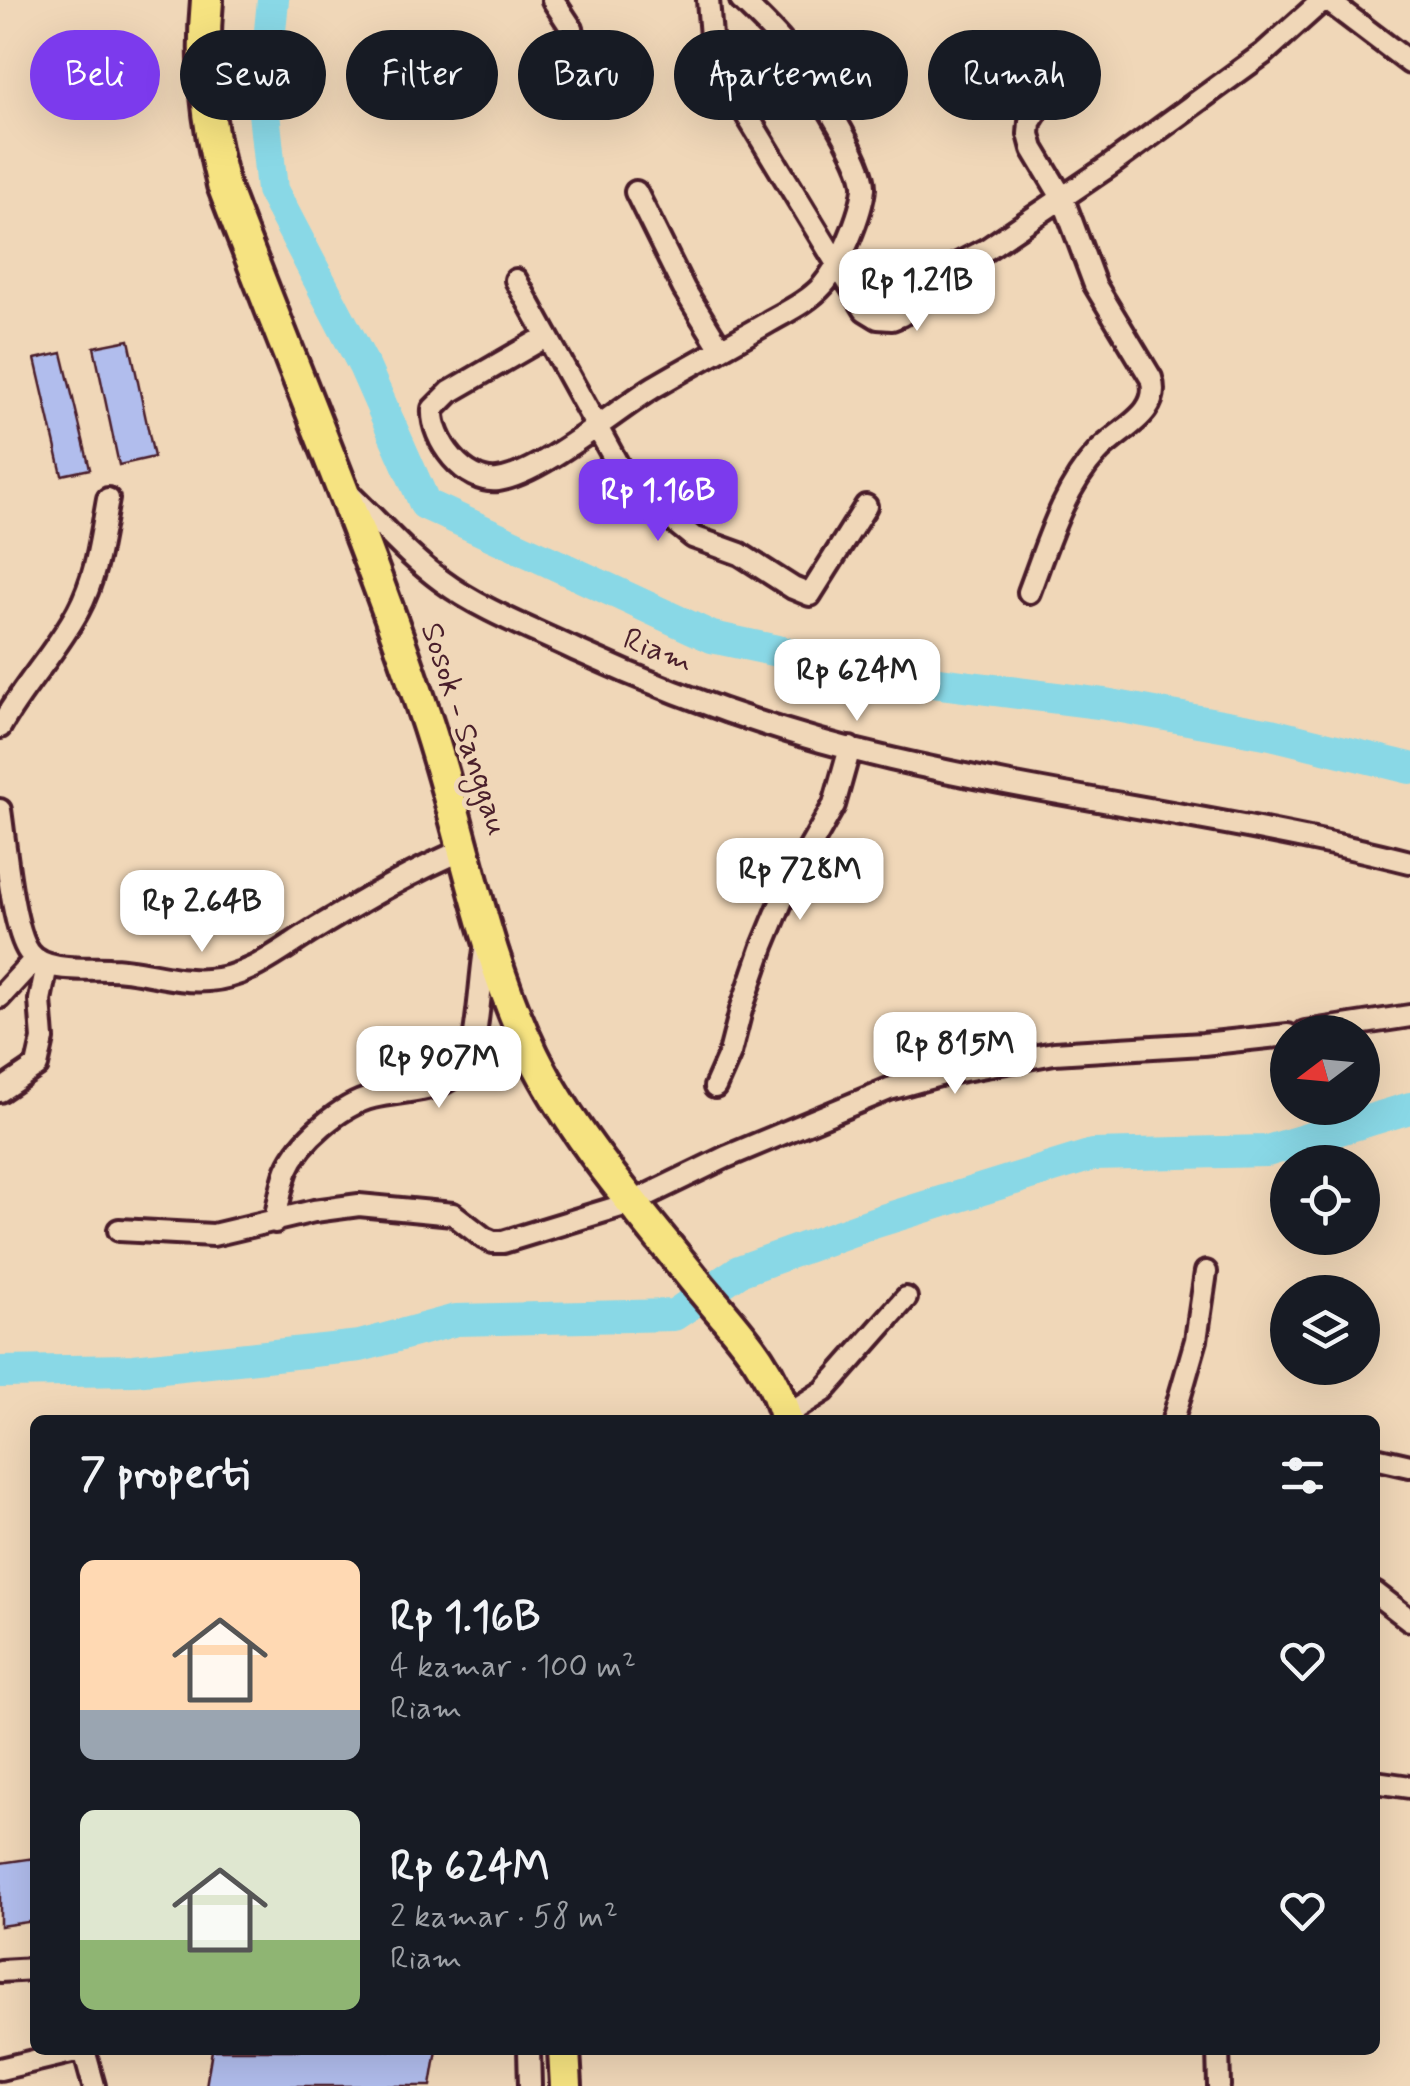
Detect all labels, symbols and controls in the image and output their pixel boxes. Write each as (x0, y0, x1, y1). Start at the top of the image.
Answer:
chip: Beli (30, 30, 160, 120)
chip: Sewa (180, 30, 326, 120)
chip: Filter (346, 30, 498, 120)
chip: Baru (518, 30, 654, 120)
chip: Apartemen (674, 30, 908, 120)
chip: Rumah (928, 30, 1101, 120)
pin: Rp 1.21B (814, 249, 1020, 334)
text: Rp 1.21B (861, 260, 973, 302)
pin: Rp 1.16B (555, 459, 761, 544)
text: Rp 1.16B (601, 470, 715, 512)
street label: Sosok - Sanggau (408, 617, 518, 841)
street label: Riam (617, 618, 699, 684)
pin: Rp 624M (765, 639, 949, 724)
text: Rp 624M (796, 650, 918, 692)
pin: Rp 728M (708, 838, 892, 923)
text: Rp 728M (739, 849, 861, 891)
pin: Rp 2.64B (99, 870, 305, 955)
text: Rp 2.64B (142, 881, 262, 923)
pin: Rp 815M (863, 1012, 1047, 1097)
north arrow (1270, 1015, 1380, 1125)
map controls (1270, 1015, 1380, 1385)
text: Rp 815M (896, 1023, 1014, 1065)
pin: Rp 907M (347, 1026, 531, 1111)
text: Rp 907M (378, 1037, 500, 1079)
button: locate (1270, 1145, 1380, 1255)
button: layers (1270, 1275, 1380, 1385)
text: 7 properti (80, 1448, 249, 1503)
icon: filters (1275, 1448, 1330, 1503)
text: Rp 1.16B (390, 1591, 540, 1646)
icon: home (160, 1600, 280, 1720)
icon: heart (1275, 1633, 1330, 1688)
text: 4 kamar · 100 m² (390, 1646, 636, 1688)
text: Riam (390, 1688, 462, 1730)
text: Rp 624M (390, 1841, 549, 1896)
icon: home (160, 1850, 280, 1970)
icon: heart (1275, 1883, 1330, 1938)
text: 2 kamar · 58 m² (390, 1896, 618, 1938)
text: Riam (390, 1938, 462, 1980)

